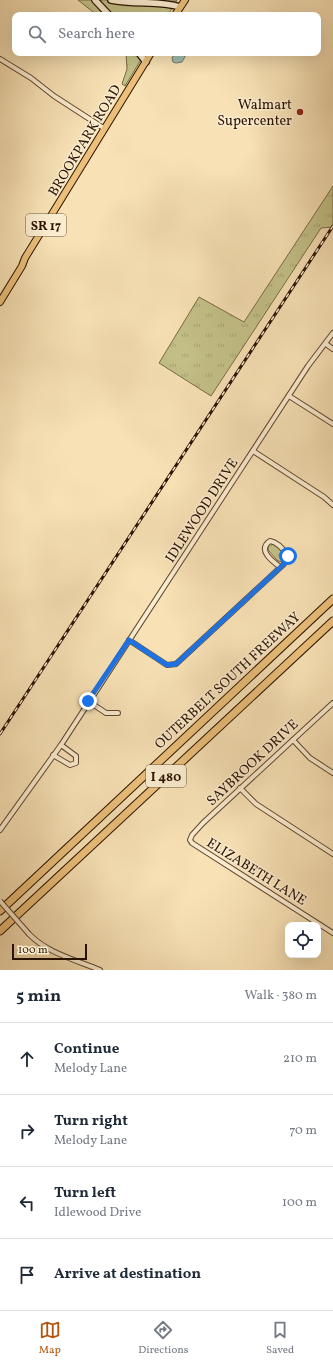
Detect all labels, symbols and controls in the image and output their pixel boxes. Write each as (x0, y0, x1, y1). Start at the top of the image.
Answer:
search box (12, 12, 321, 56)
icon: search (26, 23, 48, 45)
text: Search here (58, 24, 135, 45)
street label: BROOKPARK ROAD (44, 81, 126, 200)
place label: Walmart Supercenter (217, 96, 292, 131)
marker: Walmart Supercenter (295, 107, 305, 117)
road number: SR 17 (26, 214, 66, 236)
street label: IDLEWOOD DRIVE (161, 455, 243, 567)
route start (279, 547, 297, 565)
street label: OUTERBELT SOUTH FREEWAY (151, 608, 305, 754)
route end (79, 692, 97, 710)
street label: SAYBROOK DRIVE (203, 716, 303, 811)
road number: I 480 (146, 765, 186, 787)
street label: ELIZABETH LANE (203, 834, 310, 911)
map controls (285, 922, 321, 958)
button: locate (285, 922, 321, 958)
scale bar (12, 942, 87, 961)
text: 100 m (18, 943, 48, 958)
text: 5 min (16, 985, 61, 1008)
text: Walk · 380 m (244, 987, 317, 1005)
text: Continue (54, 1039, 119, 1060)
icon: ahead (16, 1048, 38, 1070)
text: 210 m (283, 1050, 317, 1068)
text: Melody Lane (54, 1060, 127, 1078)
text: Turn right (54, 1111, 128, 1132)
icon: right (16, 1120, 38, 1142)
text: 70 m (289, 1122, 317, 1140)
text: Melody Lane (54, 1132, 127, 1150)
text: Turn left (54, 1183, 116, 1204)
icon: left (16, 1192, 38, 1214)
text: 100 m (282, 1194, 317, 1212)
text: Idlewood Drive (54, 1204, 141, 1222)
icon: arrive (16, 1264, 38, 1286)
text: Arrive at destination (54, 1264, 201, 1285)
tab: Map (39, 1319, 61, 1358)
tab: Directions (138, 1319, 189, 1358)
tab: Saved (266, 1319, 294, 1358)

